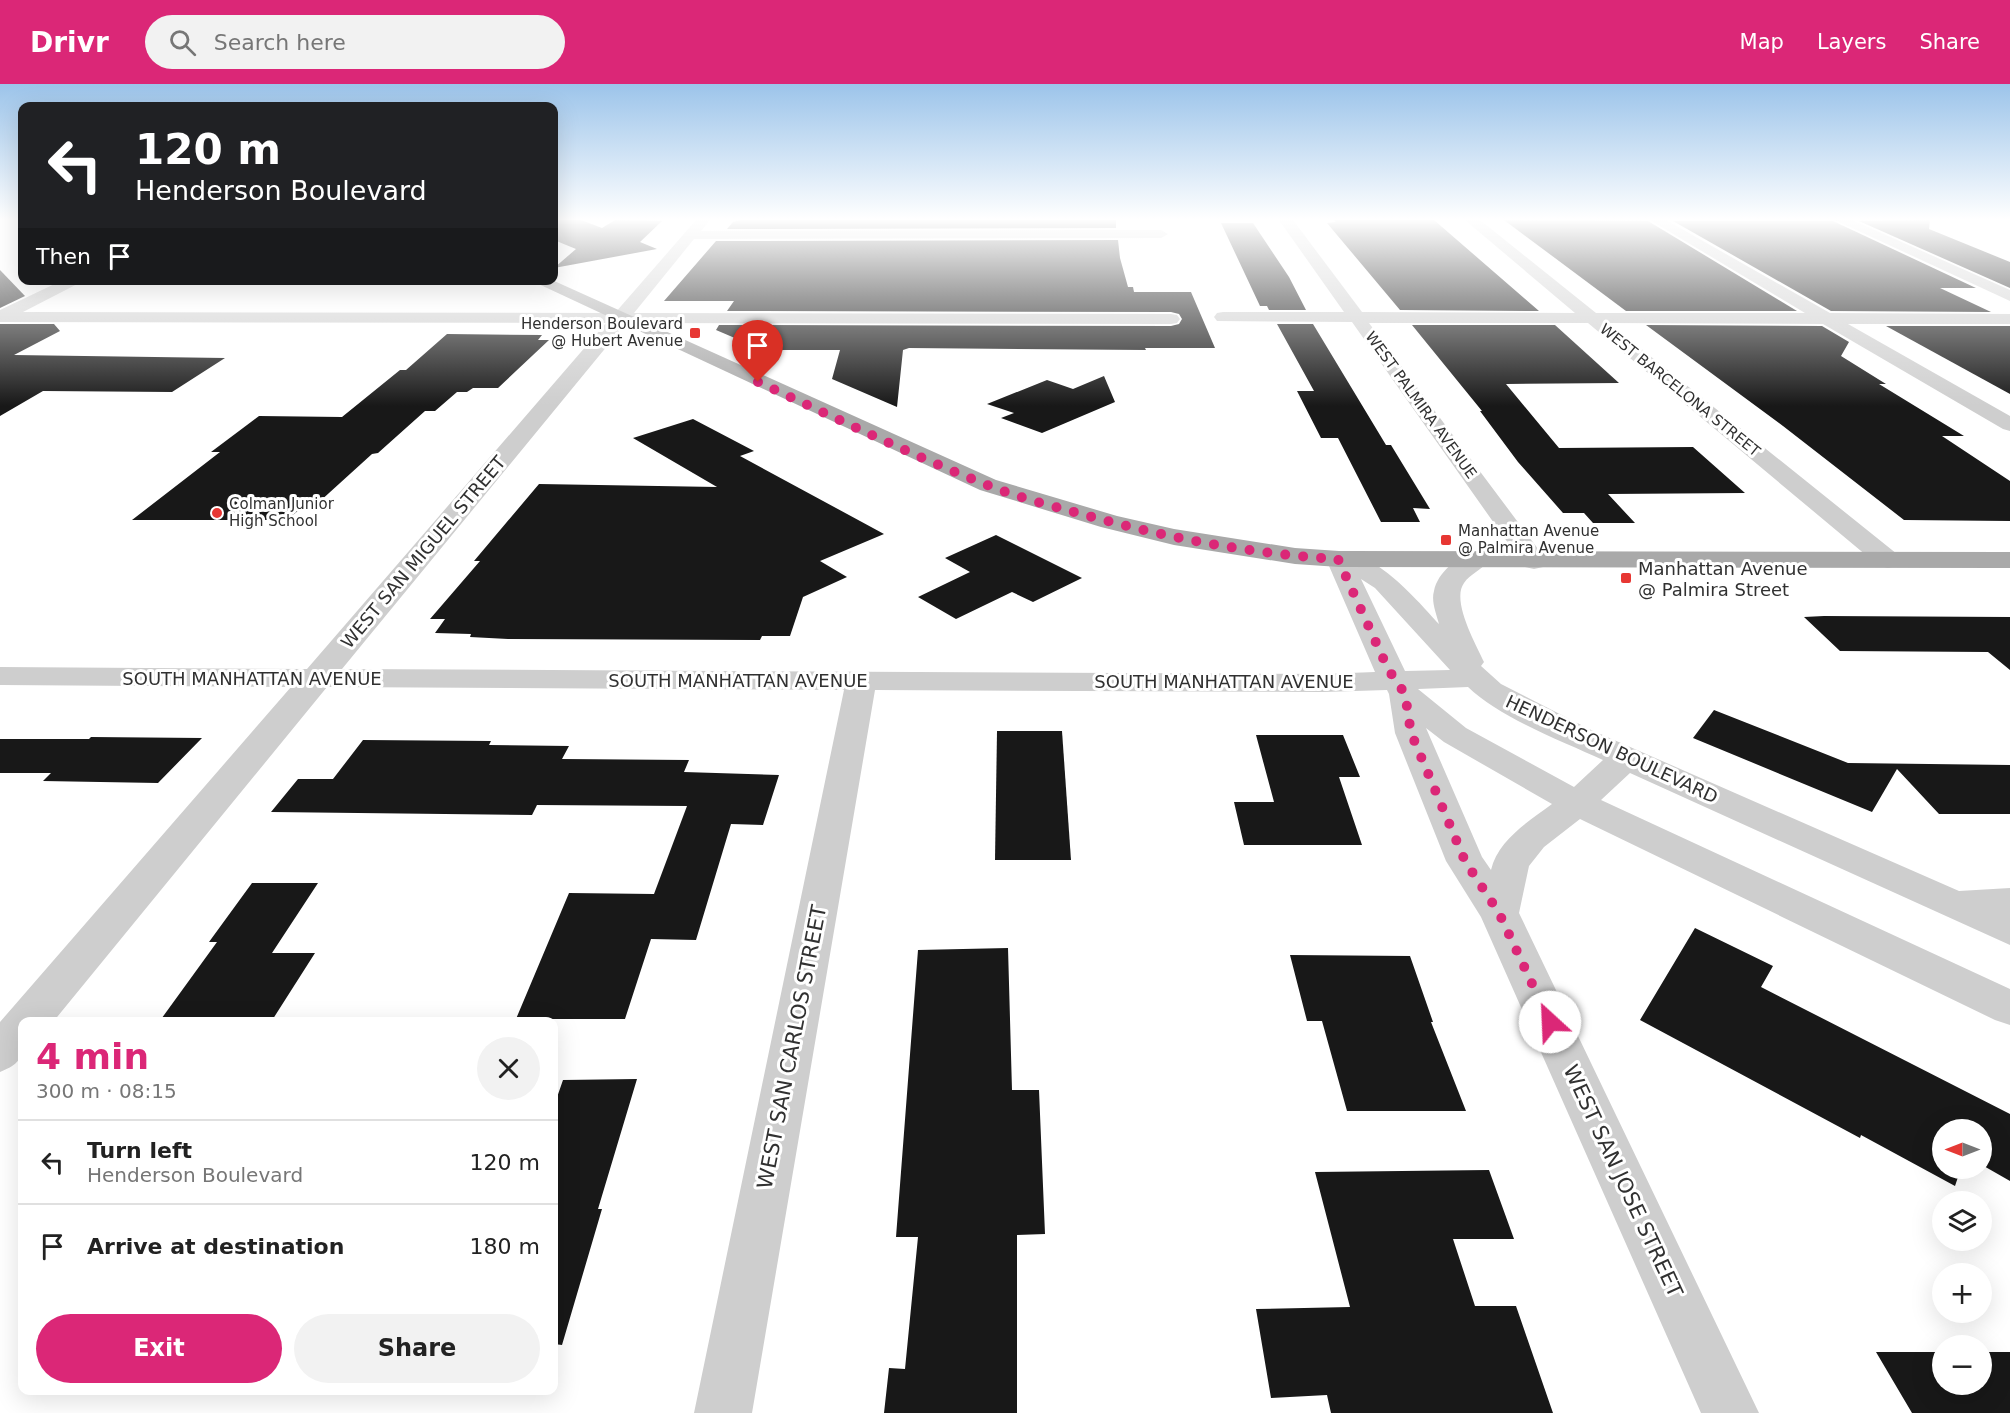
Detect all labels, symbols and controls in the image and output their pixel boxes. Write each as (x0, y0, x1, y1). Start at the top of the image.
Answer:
search box (145, 15, 565, 69)
text: Drivr (30, 26, 109, 59)
icon: search (166, 26, 199, 59)
text: Search here (214, 30, 346, 55)
text: Map (1740, 30, 1784, 54)
text: Layers (1817, 30, 1886, 54)
text: Share (1919, 30, 1980, 54)
text: 120 m (135, 125, 281, 174)
icon: left (36, 126, 114, 204)
text: Henderson Boulevard (135, 175, 427, 206)
icon: arrive (103, 240, 136, 273)
text: Then (36, 244, 91, 269)
place label: Henderson Boulevard @ Hubert Avenue (521, 315, 683, 350)
pin (732, 320, 783, 382)
street label: WEST BARCELONA STREET (1596, 320, 1764, 461)
marker: Henderson Boulevard @ Hubert Avenue (688, 326, 702, 340)
street label: WEST PALMIRA AVENUE (1362, 328, 1480, 482)
icon: arrive (741, 329, 774, 362)
street label: WEST SAN MIGUEL STREET (336, 451, 510, 652)
place label: Colman Junior High School (229, 495, 335, 530)
marker: Colman Junior High School (210, 506, 224, 520)
place label: Manhattan Avenue @ Palmira Avenue (1458, 522, 1599, 557)
marker: Manhattan Avenue @ Palmira Avenue (1439, 533, 1453, 547)
place label: Manhattan Avenue @ Palmira Street (1638, 558, 1808, 600)
marker: Manhattan Avenue @ Palmira Street (1619, 571, 1633, 585)
street label: SOUTH MANHATTAN AVENUE (122, 668, 382, 689)
street label: SOUTH MANHATTAN AVENUE (608, 670, 868, 691)
street label: SOUTH MANHATTAN AVENUE (1094, 671, 1354, 692)
street label: HENDERSON BOULEVARD (1503, 691, 1721, 807)
street label: WEST SAN CARLOS STREET (753, 903, 831, 1191)
position arrow (1518, 990, 1582, 1054)
text: 4 min (36, 1036, 149, 1077)
button: close (477, 1037, 540, 1100)
street label: WEST SAN JOSE STREET (1559, 1061, 1688, 1301)
text: 300 m · 08:15 (36, 1079, 177, 1103)
north arrow (1932, 1119, 1992, 1179)
map controls (1932, 1119, 1992, 1395)
text: Turn left (87, 1138, 192, 1163)
icon: left (36, 1146, 69, 1179)
text: 120 m (470, 1150, 540, 1175)
text: Henderson Boulevard (87, 1163, 303, 1187)
button: layers (1932, 1191, 1992, 1251)
icon: arrive (36, 1230, 69, 1263)
text: Arrive at destination (87, 1234, 344, 1259)
text: 180 m (470, 1234, 540, 1259)
button: + (1932, 1263, 1992, 1323)
button: Exit (36, 1314, 282, 1383)
button: Share (294, 1314, 540, 1383)
button: − (1932, 1335, 1992, 1395)

